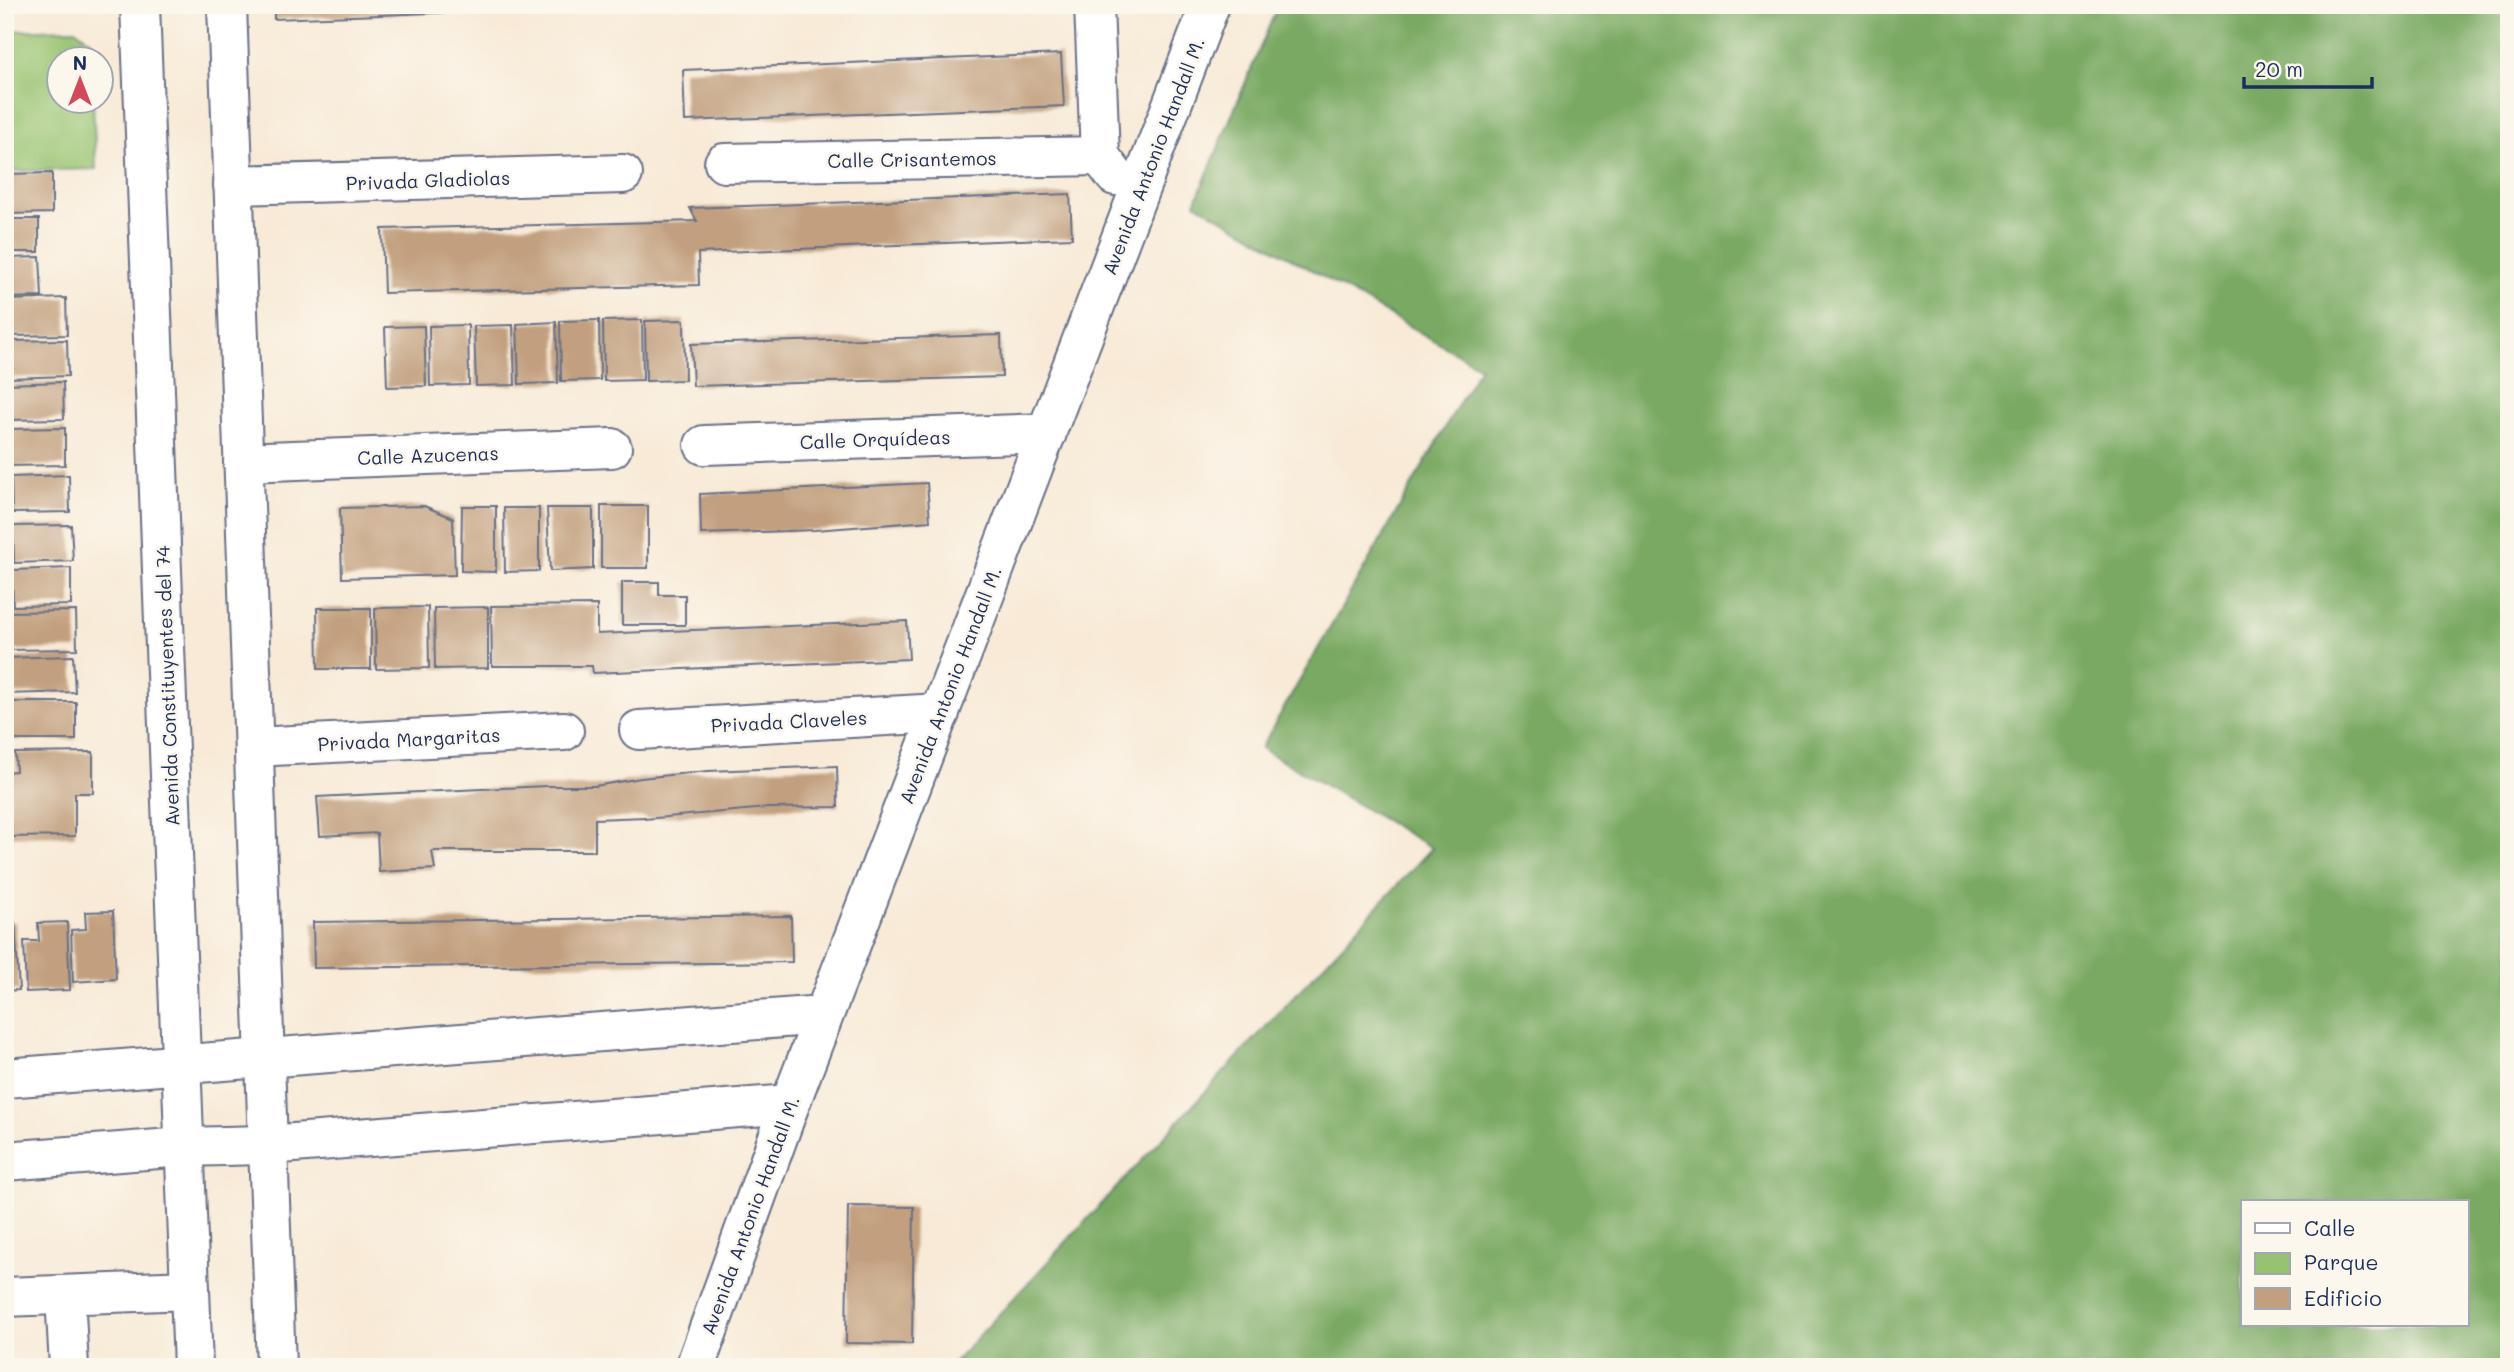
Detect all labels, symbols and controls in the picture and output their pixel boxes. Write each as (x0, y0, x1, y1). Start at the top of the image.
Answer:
street label: Avenida Antonio Handall M. (1096, 34, 1210, 278)
north arrow (46, 46, 116, 116)
scale bar (2244, 46, 2372, 90)
text: N (73, 50, 87, 75)
text: 20 m (2255, 55, 2303, 82)
street label: Calle Crisantemos (827, 145, 997, 173)
street label: Privada Gladiolas (345, 165, 511, 195)
street label: Calle Orquídeas (799, 424, 951, 454)
street label: Calle Azucenas (357, 440, 499, 470)
street label: Avenida Constituyentes del 74 (150, 545, 184, 827)
street label: Avenida Antonio Handall M. (893, 563, 1007, 807)
street label: Privada Claveles (710, 704, 868, 738)
street label: Privada Margaritas (317, 722, 501, 756)
street label: Avenida Antonio Handall M. (695, 1092, 805, 1338)
legend (2241, 1200, 2468, 1326)
text: Calle (2304, 1214, 2356, 1241)
text: Parque (2304, 1248, 2378, 1275)
text: Edificio (2304, 1284, 2382, 1311)

